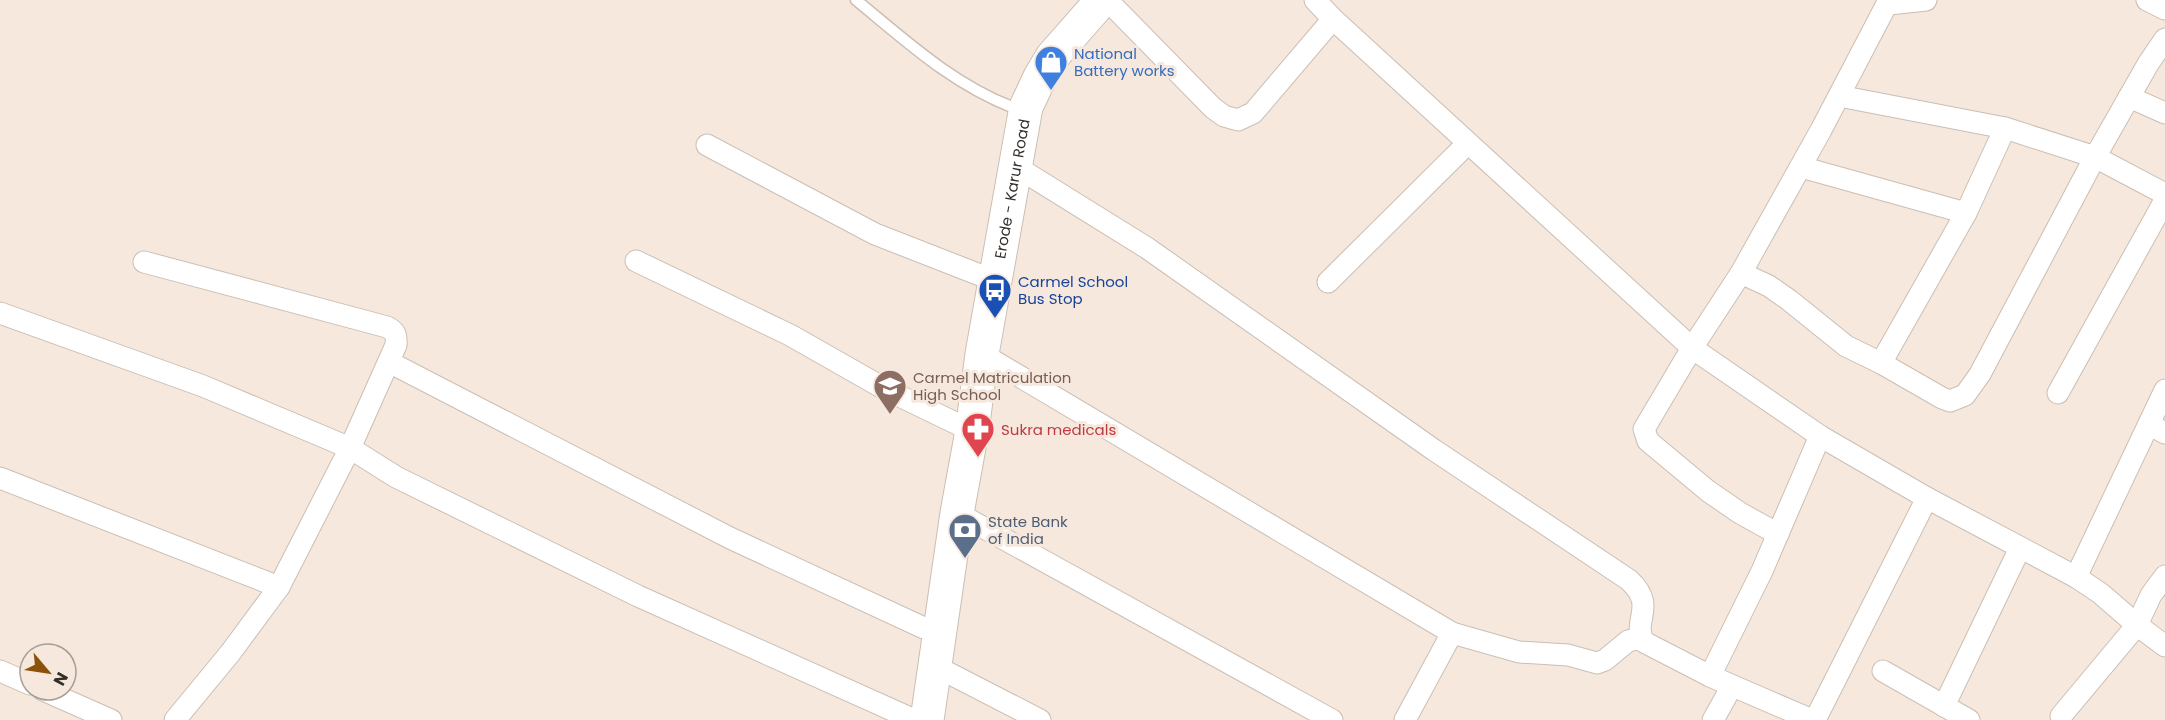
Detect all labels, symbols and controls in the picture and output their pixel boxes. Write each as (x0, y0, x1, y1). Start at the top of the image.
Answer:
place label: National Battery works (1074, 43, 1175, 81)
shop icon: National Battery works (1033, 44, 1069, 91)
street label: Erode - Karur Road (989, 117, 1034, 260)
place label: Carmel School Bus Stop (1018, 271, 1128, 309)
bus stop icon: Carmel School Bus Stop (977, 272, 1013, 319)
place label: Carmel Matriculation High School (913, 367, 1071, 405)
school or university icon: Carmel Matriculation High School (872, 368, 908, 415)
pharmacy icon: Sukra medicals (960, 411, 996, 458)
place label: Sukra medicals (1001, 419, 1116, 440)
place label: State Bank of India (988, 511, 1068, 549)
bank icon: State Bank of India (947, 512, 983, 559)
north arrow (18, 642, 78, 702)
text: N (48, 668, 74, 690)

